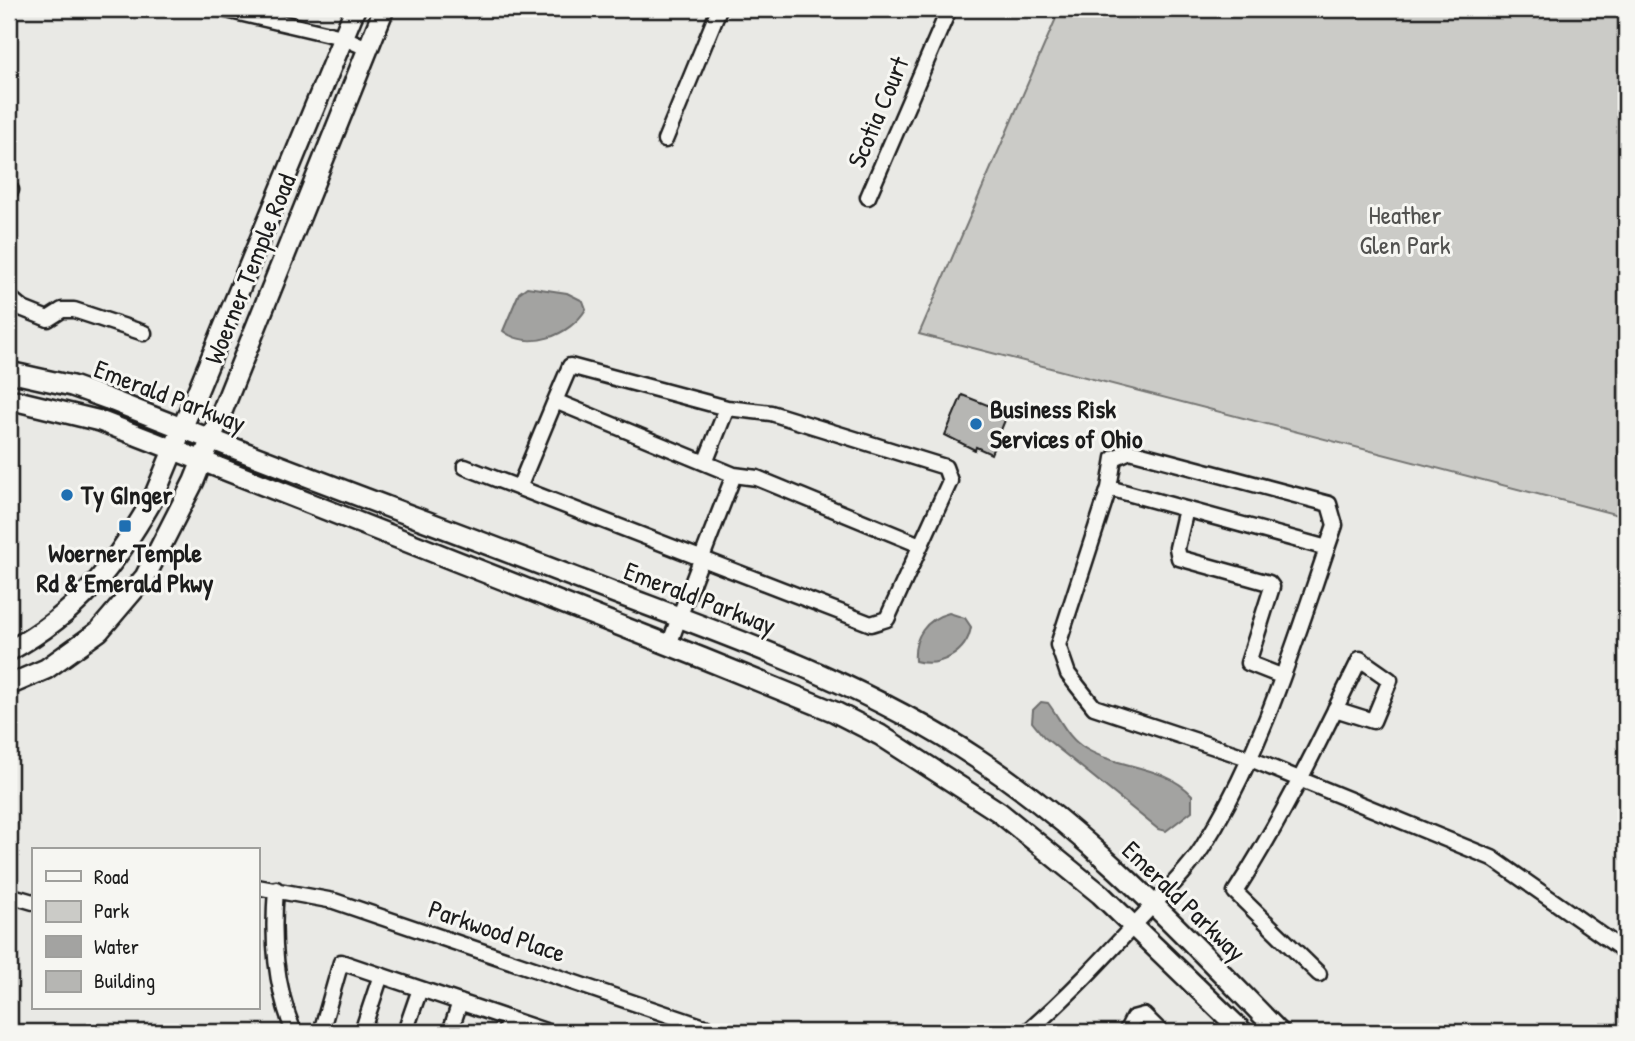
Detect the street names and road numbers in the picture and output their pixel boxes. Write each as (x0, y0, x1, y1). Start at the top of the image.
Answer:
street label: Scotia Court (838, 50, 917, 173)
street label: Woerner Temple Road (195, 169, 304, 369)
street label: Emerald Parkway (89, 351, 251, 440)
street label: Emerald Parkway (619, 553, 781, 642)
street label: Emerald Parkway (1115, 833, 1254, 969)
street label: Parkwood Place (424, 891, 570, 970)

